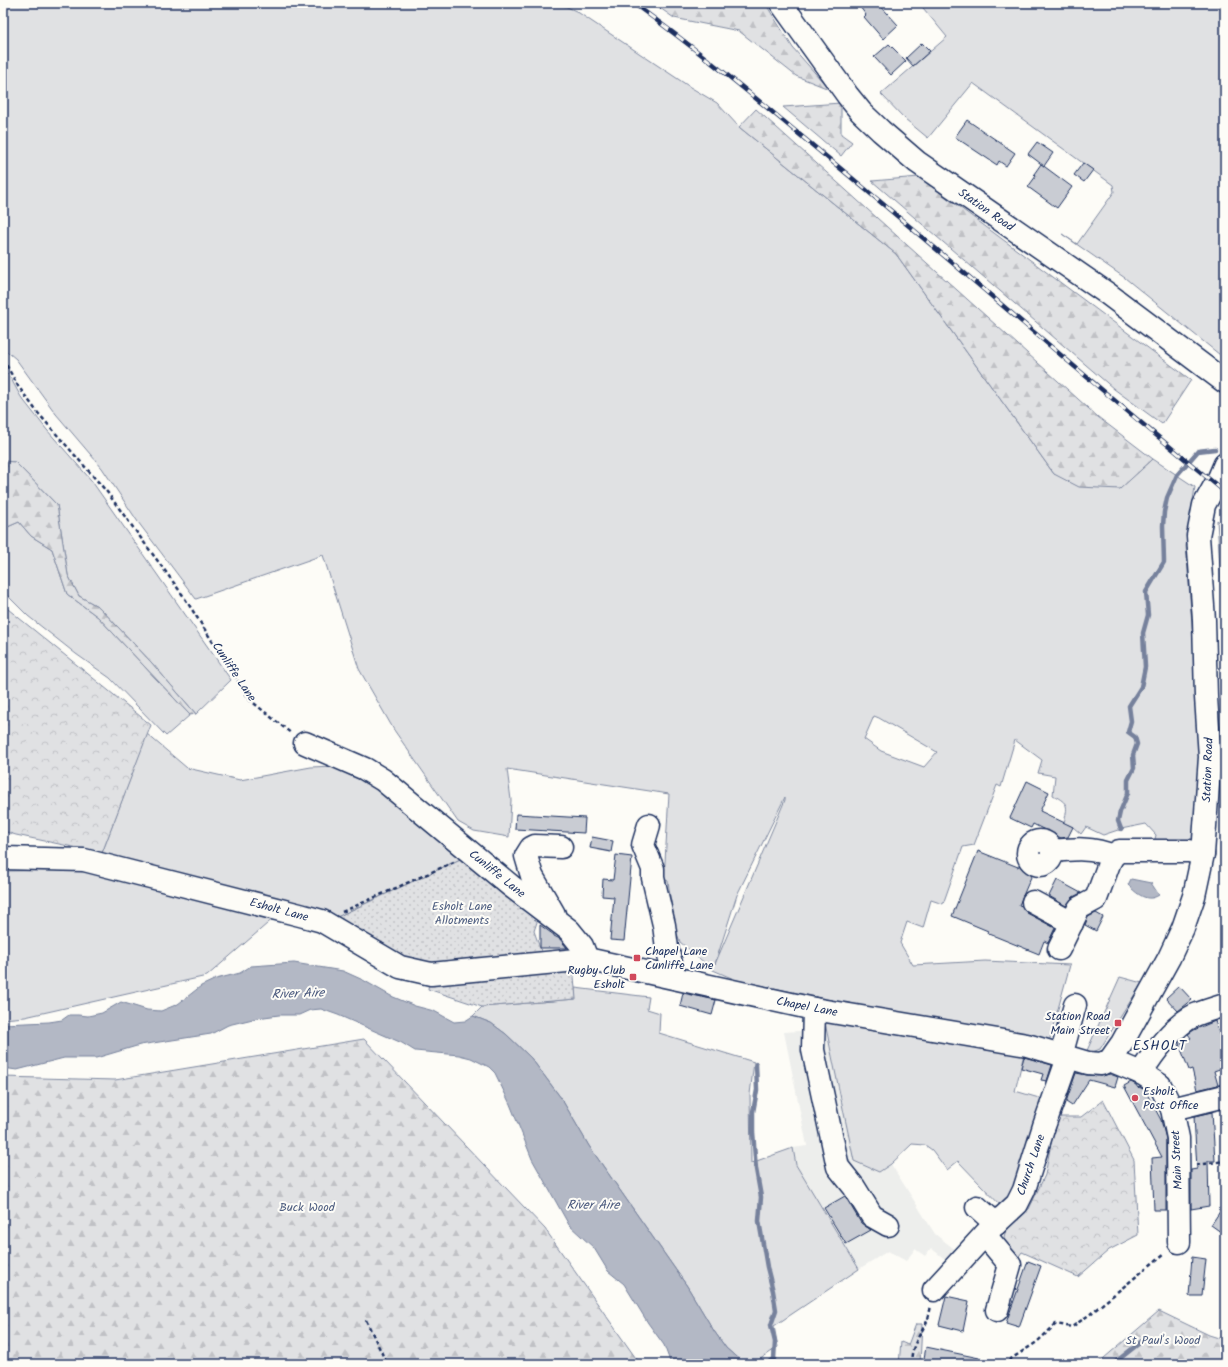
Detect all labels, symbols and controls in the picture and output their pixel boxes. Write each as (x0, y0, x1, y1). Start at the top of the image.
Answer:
street label: Station Road (954, 184, 1019, 237)
street label: Cunliffe Lane (207, 638, 261, 706)
street label: Station Road (1197, 736, 1219, 803)
street label: Cunliffe Lane (464, 845, 530, 903)
street label: Esholt Lane (247, 893, 311, 927)
park label: Esholt Lane Allotments (432, 897, 493, 930)
place label: Chapel Lane Cunliffe Lane (645, 942, 714, 975)
marker: Chapel Lane Cunliffe Lane (632, 953, 642, 963)
place label: Rugby Club Esholt (568, 961, 626, 994)
marker: Rugby Club Esholt (628, 972, 638, 982)
water label: River Aire (271, 983, 326, 1005)
street label: Chapel Lane (775, 992, 840, 1022)
place label: Station Road Main Street (1045, 1007, 1111, 1040)
marker: Station Road Main Street (1113, 1018, 1123, 1028)
district label: ESHOLT (1133, 1035, 1188, 1057)
place label: Esholt Post Office (1143, 1082, 1199, 1115)
marker: Esholt Post Office (1130, 1093, 1140, 1103)
street label: Main Street (1166, 1129, 1188, 1190)
street label: Church Lane (1012, 1131, 1051, 1198)
water label: River Aire (567, 1195, 620, 1216)
park label: Buck Wood (279, 1198, 336, 1217)
park label: St Paul's Wood (1126, 1331, 1201, 1350)

